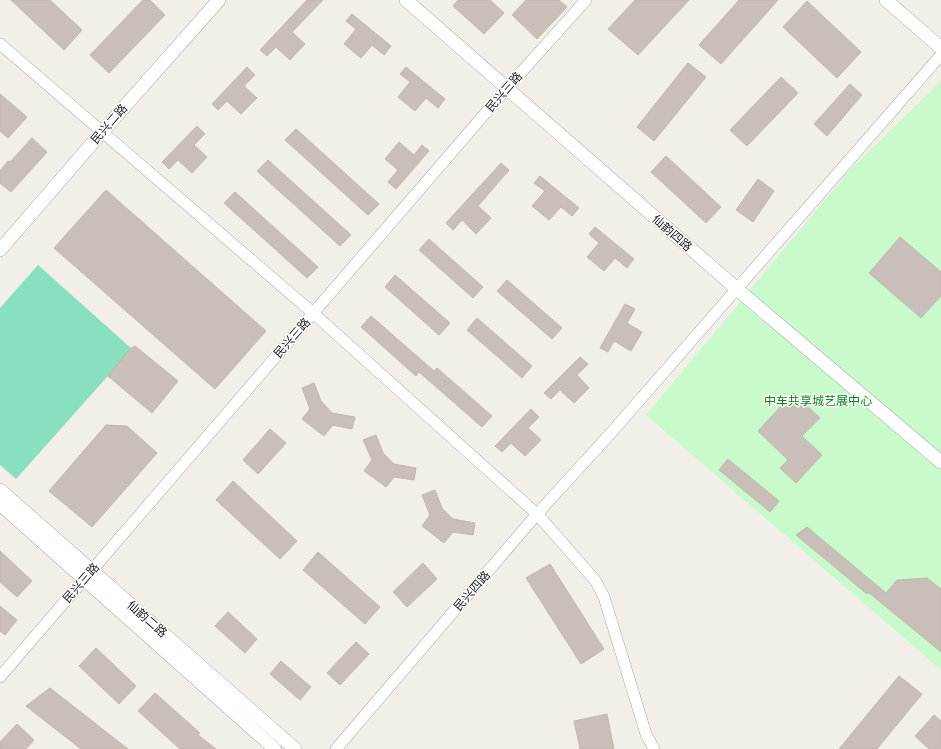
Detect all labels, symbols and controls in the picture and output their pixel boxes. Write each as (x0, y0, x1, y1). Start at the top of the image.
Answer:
street label: 民兴三路 (482, 69, 525, 115)
street label: 民兴二路 (87, 101, 130, 147)
street label: 仙韵四路 (649, 211, 695, 254)
street label: 民兴三路 (270, 315, 313, 361)
park label: 中车共享城艺展中心 (764, 393, 872, 408)
street label: 民兴三路 (59, 560, 102, 606)
street label: 民兴四路 (450, 568, 493, 614)
street label: 仙韵二路 (124, 597, 170, 640)

